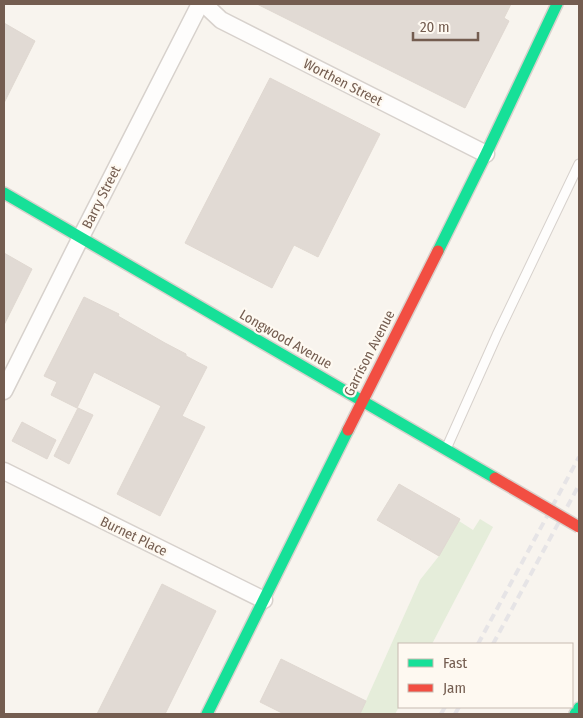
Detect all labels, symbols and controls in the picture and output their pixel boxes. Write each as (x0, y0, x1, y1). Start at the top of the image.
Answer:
scale bar (413, 10, 478, 42)
text: 20 m (420, 18, 450, 36)
street label: Worthen Street (300, 55, 386, 110)
street label: Barry Street (78, 163, 125, 231)
street label: Longwood Avenue (236, 306, 335, 373)
street label: Garrison Avenue (340, 307, 398, 399)
street label: Burnet Place (98, 513, 170, 560)
legend (398, 643, 573, 708)
text: Fast (443, 654, 467, 672)
text: Jam (443, 679, 466, 697)

